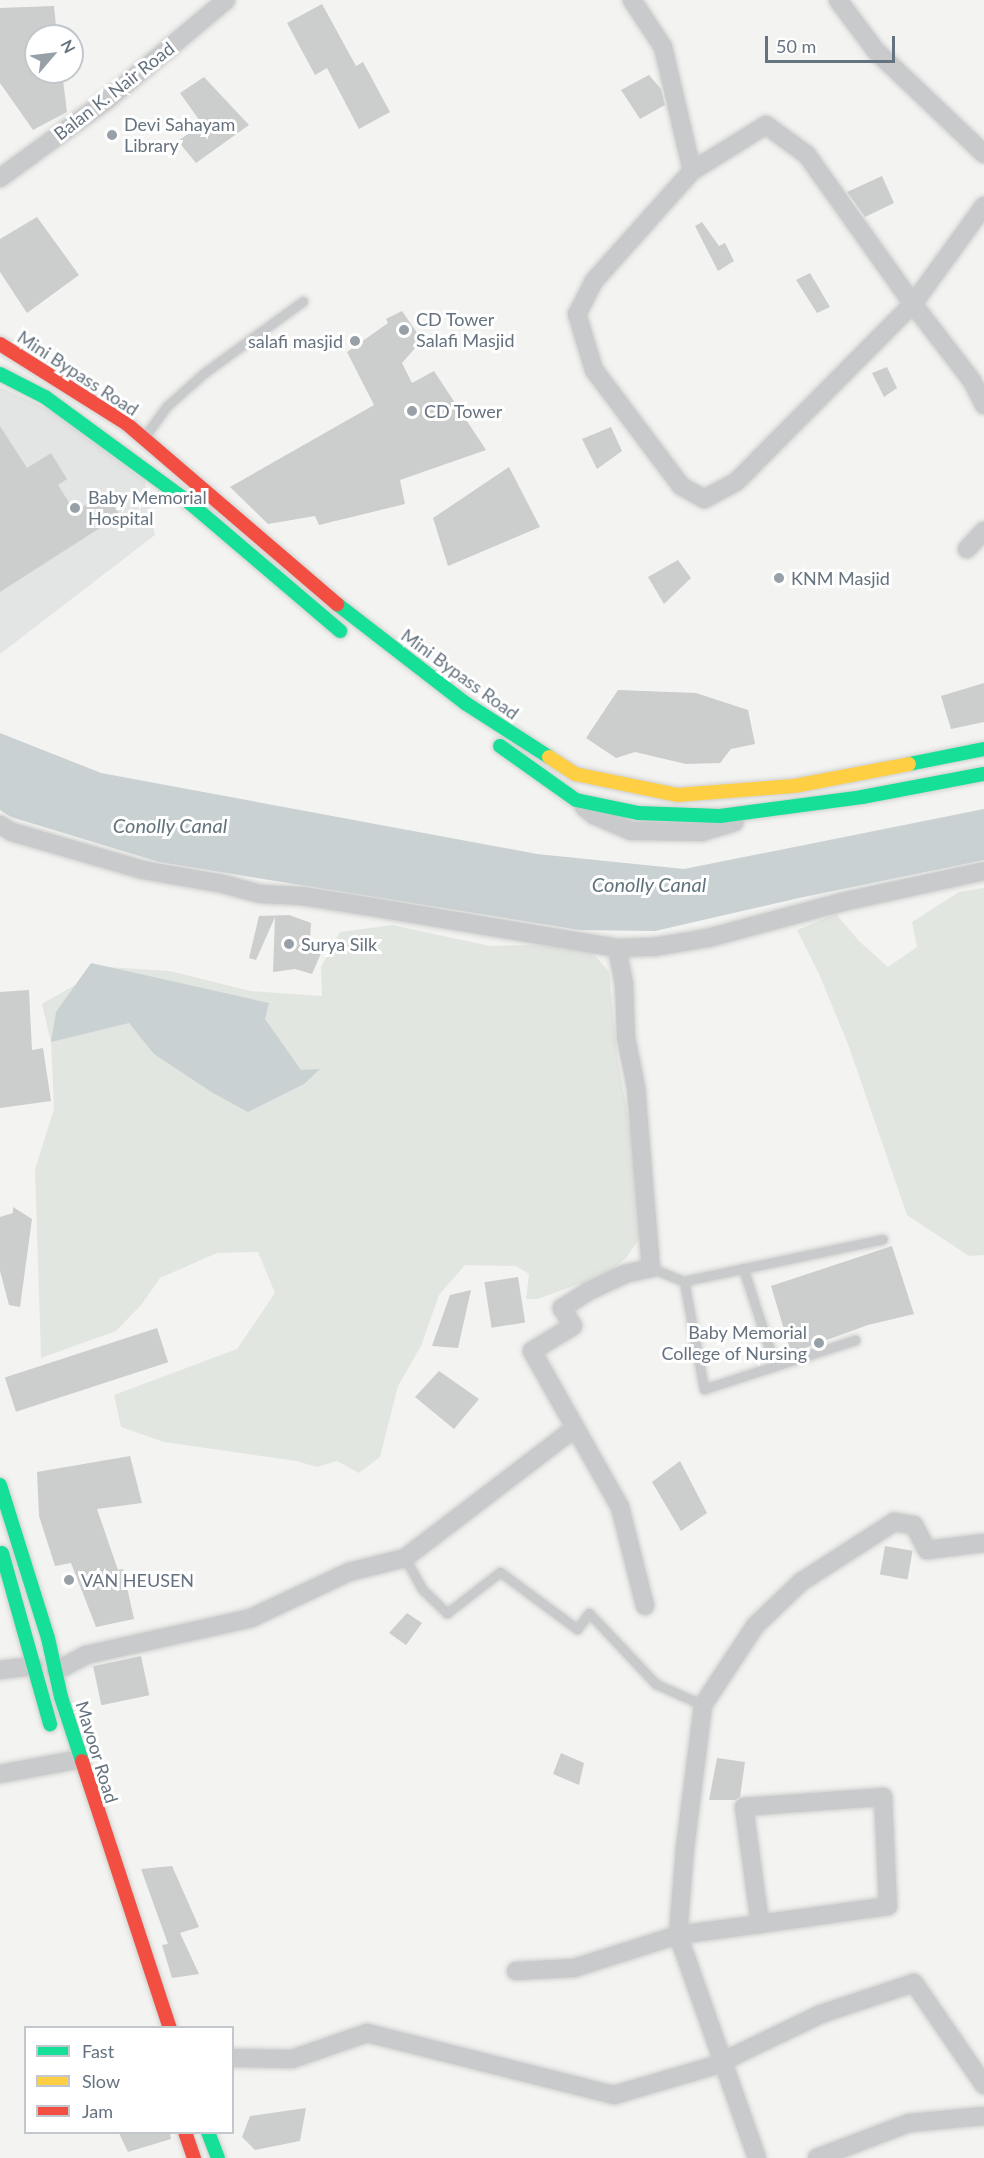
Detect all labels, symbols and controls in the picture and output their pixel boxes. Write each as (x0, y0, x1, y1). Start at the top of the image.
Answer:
north arrow (24, 24, 84, 84)
scale bar (768, 24, 898, 62)
text: 50 m (776, 35, 816, 57)
street label: Balan K. Nair Road (49, 37, 179, 145)
place label: Devi Sahayam Library (124, 114, 235, 156)
marker: Devi Sahayam Library (105, 128, 119, 142)
place label: CD Tower Salafi Masjid (416, 309, 514, 352)
marker: CD Tower Salafi Masjid (397, 323, 411, 337)
street label: Mini Bypass Road (14, 326, 142, 420)
place label: salafi masjid (248, 330, 343, 352)
marker: salafi masjid (348, 334, 362, 348)
place label: CD Tower (424, 400, 503, 422)
marker: CD Tower (405, 404, 419, 418)
place label: Baby Memorial Hospital (88, 487, 207, 530)
marker: Baby Memorial Hospital (66, 499, 84, 517)
place label: KNM Masjid (791, 567, 890, 589)
marker: KNM Masjid (772, 571, 786, 585)
street label: Mini Bypass Road (397, 624, 523, 724)
water label: Conolly Canal (113, 813, 227, 837)
water label: Conolly Canal (592, 872, 706, 896)
place label: Surya Silk (301, 933, 377, 955)
marker: Surya Silk (282, 937, 296, 951)
place label: Baby Memorial College of Nursing (661, 1322, 807, 1364)
marker: Baby Memorial College of Nursing (812, 1336, 826, 1350)
place label: VAN HEUSEN (81, 1569, 194, 1591)
marker: VAN HEUSEN (62, 1573, 76, 1587)
street label: Mavoor Road (71, 1698, 123, 1806)
legend (24, 2026, 234, 2134)
text: Fast (82, 2040, 114, 2062)
text: Slow (82, 2070, 120, 2092)
text: Jam (82, 2100, 113, 2122)

